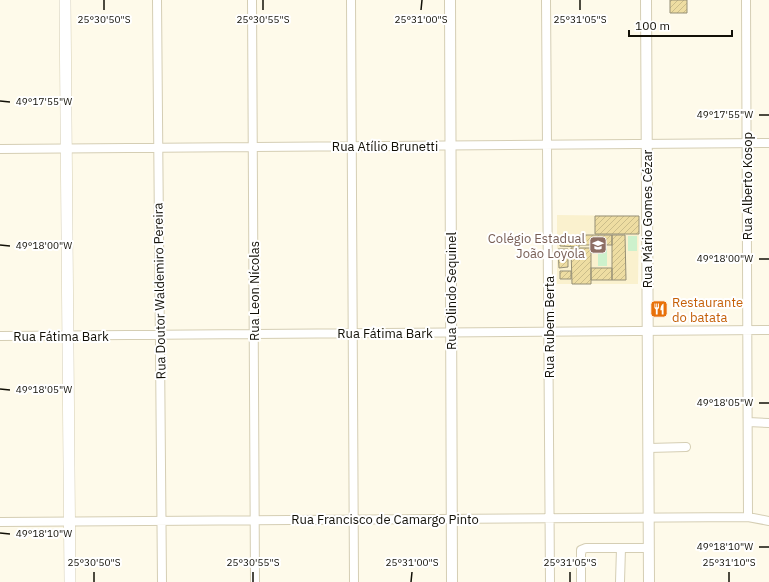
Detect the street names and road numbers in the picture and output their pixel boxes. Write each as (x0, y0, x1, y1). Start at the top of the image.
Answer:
street label: Rua Alberto Kosop (739, 132, 756, 240)
street label: Rua Atílio Brunetti (332, 138, 438, 155)
street label: Rua Mário Gomes Cézar (639, 149, 656, 288)
street label: Rua Doutor Waldemiro Pereira (149, 203, 170, 379)
street label: Rua Olindo Sequinel (443, 232, 460, 350)
street label: Rua Leon Nícolas (246, 241, 263, 341)
street label: Rua Rubem Berta (541, 276, 558, 378)
street label: Rua Fátima Bark (337, 325, 433, 342)
street label: Rua Fátima Bark (13, 328, 109, 345)
street label: Rua Francisco de Camargo Pinto (291, 511, 479, 528)

